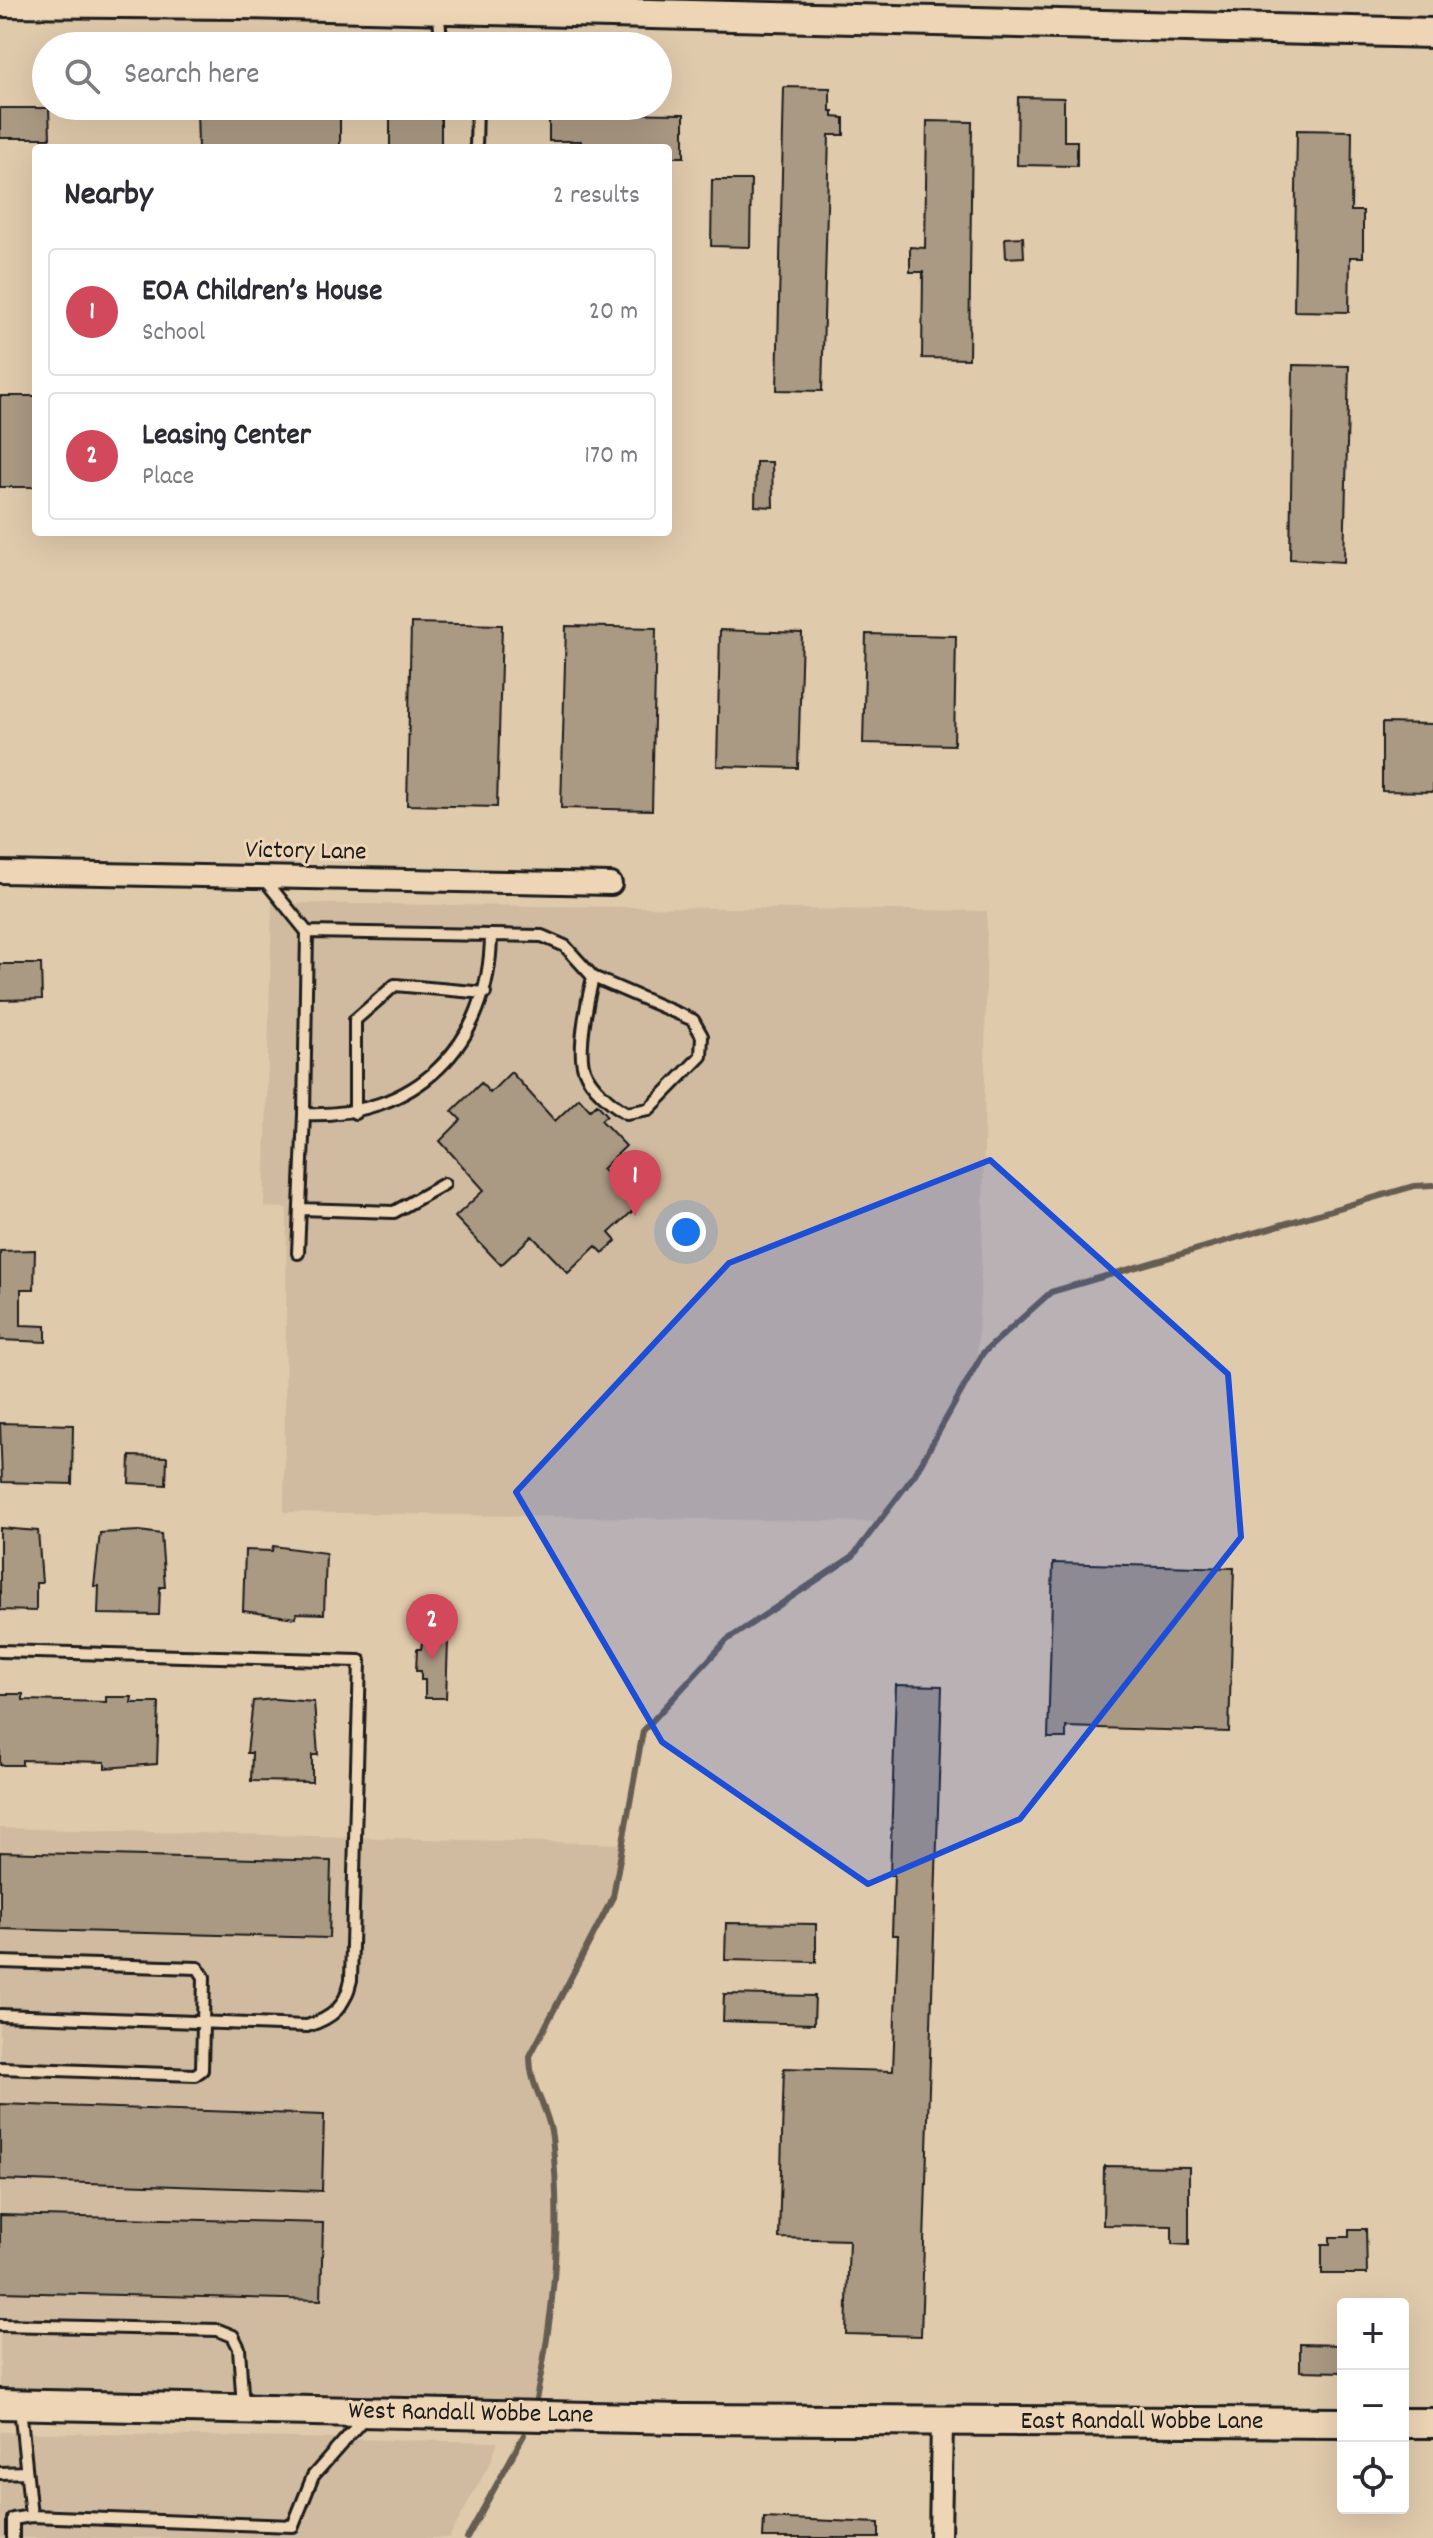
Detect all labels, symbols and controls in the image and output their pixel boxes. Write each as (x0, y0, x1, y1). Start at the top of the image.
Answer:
search box (32, 32, 672, 120)
icon: search (60, 54, 104, 98)
text: Search here (124, 55, 260, 98)
text: Nearby (64, 172, 153, 221)
text: 2 results (553, 178, 640, 215)
text: EOA Children’s House (142, 272, 382, 315)
text: 1 (89, 294, 95, 331)
text: 20 m (589, 294, 638, 331)
text: School (142, 315, 205, 352)
text: Leasing Center (142, 416, 311, 459)
text: 2 (86, 438, 98, 475)
text: 170 m (584, 438, 638, 475)
text: Place (142, 459, 194, 496)
street label: Victory Lane (245, 832, 367, 872)
pin: 1 (609, 1150, 661, 1216)
your location (666, 1212, 706, 1252)
pin: 2 (406, 1594, 458, 1660)
map controls (1337, 2298, 1409, 2514)
button: + (1337, 2298, 1409, 2370)
button: − (1337, 2370, 1409, 2442)
street label: West Randall Wobbe Lane (348, 2393, 594, 2435)
street label: East Randall Wobbe Lane (1021, 2404, 1263, 2441)
button: locate (1337, 2442, 1409, 2514)

